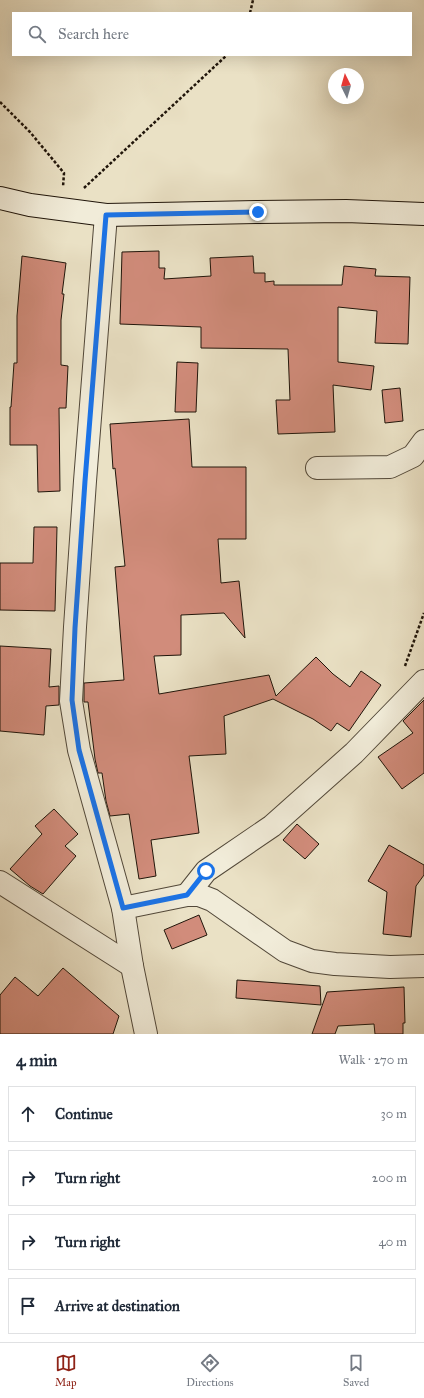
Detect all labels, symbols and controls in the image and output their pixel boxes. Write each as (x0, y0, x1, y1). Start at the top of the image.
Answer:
search box (12, 12, 412, 56)
icon: search (26, 23, 48, 45)
text: Search here (58, 25, 129, 43)
north arrow (328, 68, 364, 104)
route end (249, 203, 267, 221)
route start (197, 862, 215, 880)
text: 4 min (16, 1050, 57, 1071)
text: Walk · 270 m (339, 1052, 408, 1068)
icon: ahead (17, 1103, 39, 1125)
text: Continue (55, 1105, 113, 1123)
text: 30 m (381, 1106, 407, 1122)
icon: right (17, 1167, 39, 1189)
text: Turn right (55, 1169, 120, 1187)
text: 200 m (372, 1170, 407, 1186)
icon: right (17, 1231, 39, 1253)
text: Turn right (55, 1233, 120, 1251)
text: 40 m (378, 1234, 407, 1250)
icon: arrive (17, 1295, 39, 1317)
text: Arrive at destination (55, 1297, 180, 1315)
tab: Map (55, 1352, 77, 1389)
tab: Directions (186, 1352, 234, 1389)
tab: Saved (343, 1352, 369, 1389)

